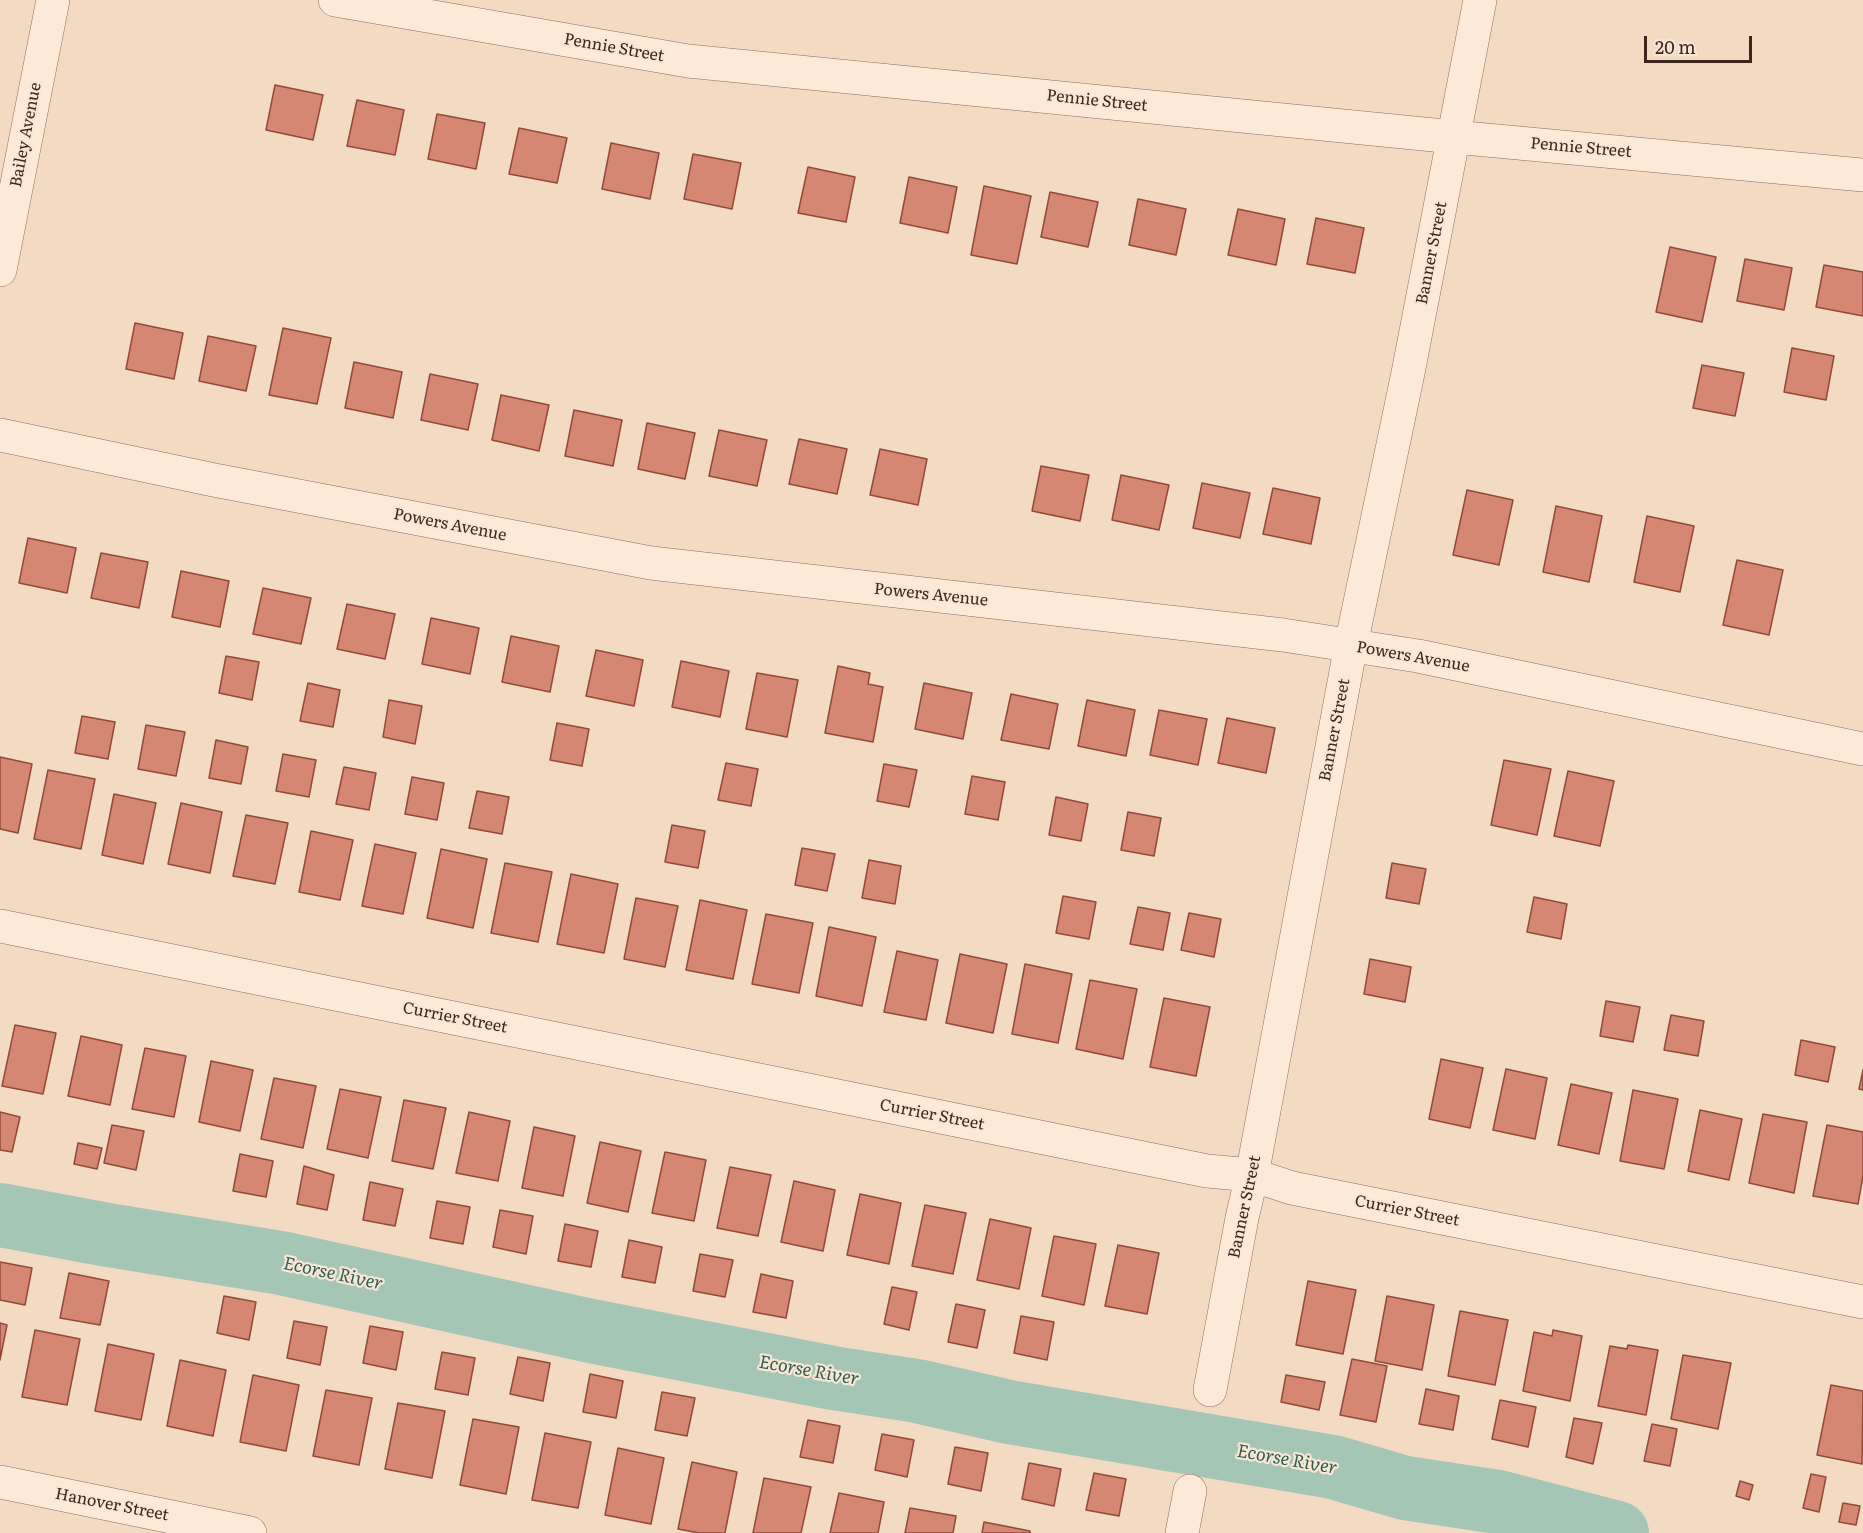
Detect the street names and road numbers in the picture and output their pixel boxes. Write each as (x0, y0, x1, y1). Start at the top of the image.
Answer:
street label: Pennie Street (562, 30, 666, 66)
street label: Bailey Avenue (6, 81, 46, 189)
street label: Pennie Street (1046, 86, 1148, 116)
street label: Pennie Street (1530, 134, 1632, 162)
street label: Banner Street (1413, 200, 1451, 306)
street label: Powers Avenue (392, 505, 508, 545)
street label: Powers Avenue (873, 579, 989, 611)
street label: Powers Avenue (1355, 638, 1471, 676)
street label: Banner Street (1316, 677, 1354, 783)
street label: Currier Street (401, 998, 509, 1038)
street label: Currier Street (878, 1095, 986, 1135)
street label: Banner Street (1225, 1154, 1265, 1260)
street label: Currier Street (1353, 1191, 1461, 1231)
street label: Hanover Street (54, 1485, 170, 1525)

